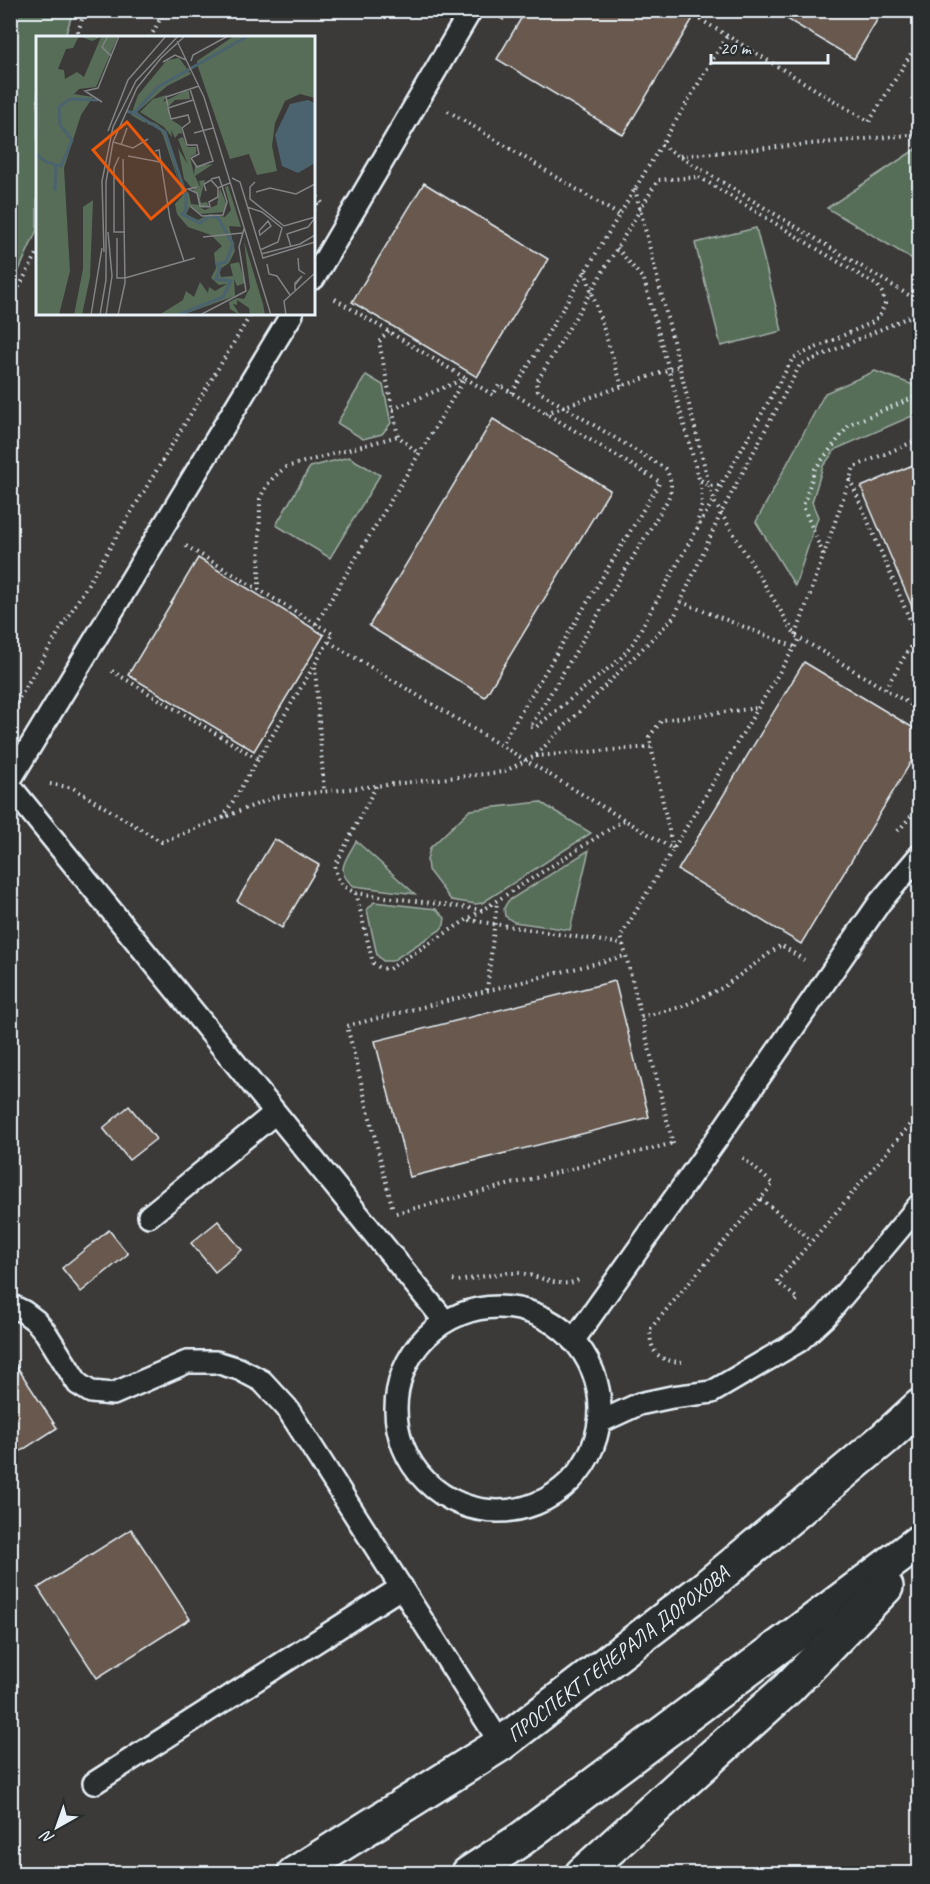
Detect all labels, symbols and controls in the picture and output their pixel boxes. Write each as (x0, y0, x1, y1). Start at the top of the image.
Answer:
scale bar (711, 27, 828, 65)
inset map (36, 36, 315, 315)
text: 20 m (720, 37, 753, 59)
street label: ПРОСПЕКТ ГЕНЕРАЛА ДОРОХОВА (502, 1559, 735, 1748)
north arrow (27, 1797, 87, 1857)
text: N (35, 1825, 58, 1849)

